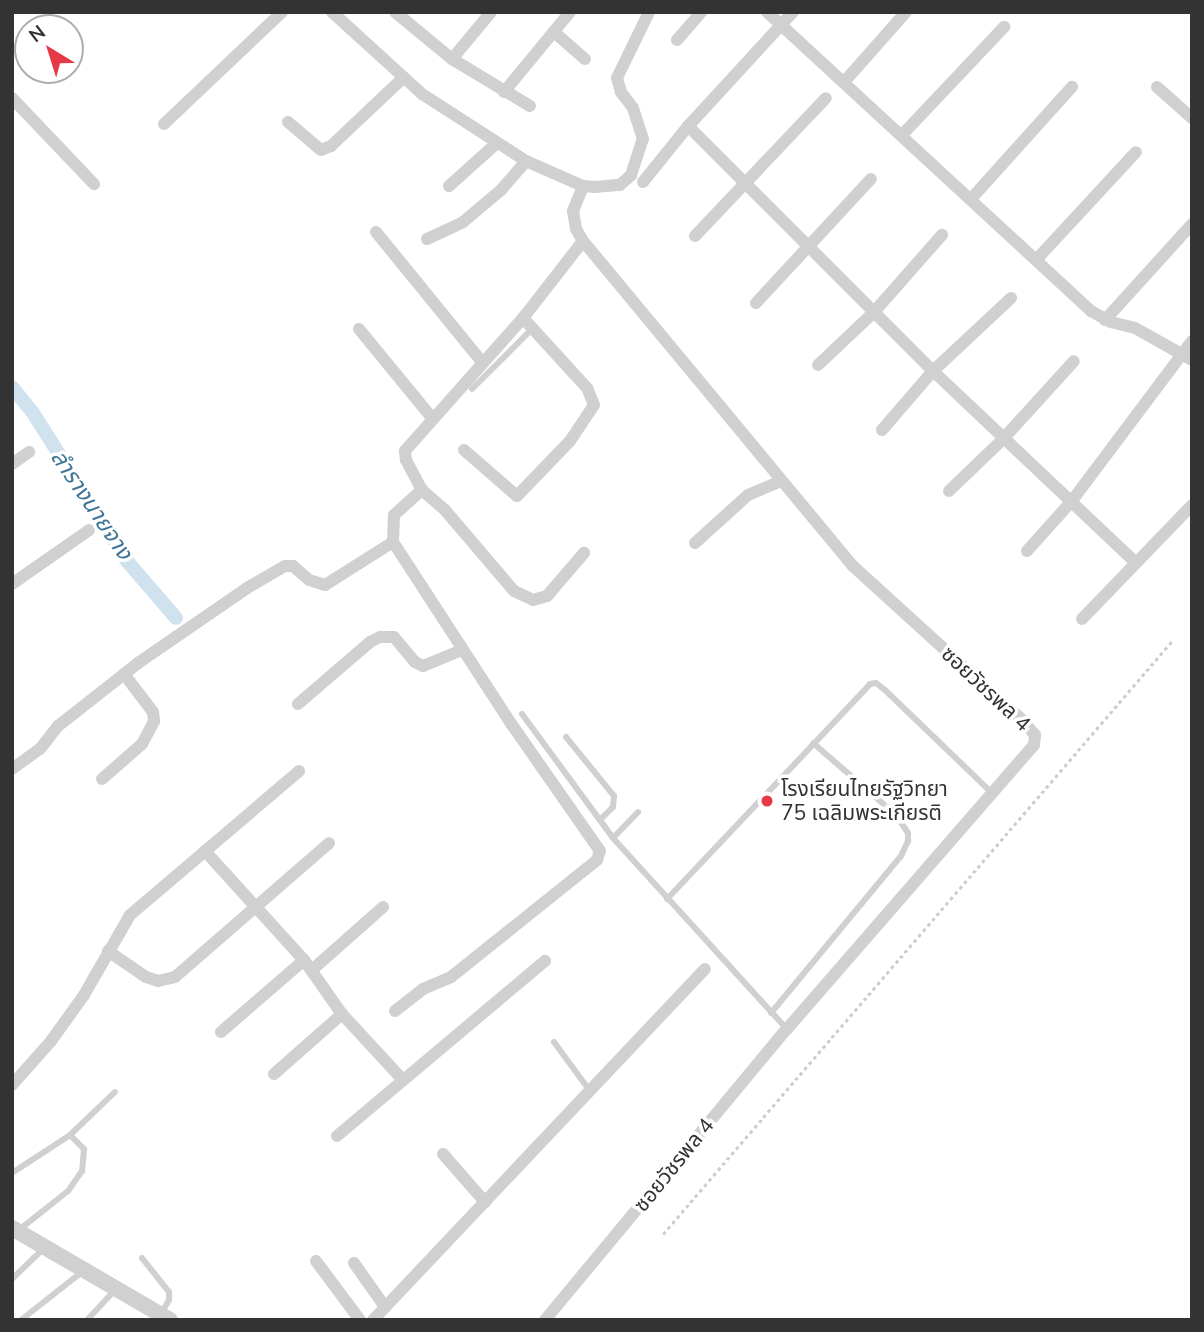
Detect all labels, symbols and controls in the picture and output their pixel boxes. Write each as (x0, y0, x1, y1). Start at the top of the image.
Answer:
north arrow (14, 14, 84, 84)
text: N (24, 19, 51, 49)
water label: ลำรางนายจาง (44, 445, 138, 565)
street label: ซอยวัชรพล 4 (936, 641, 1036, 737)
place label: โรงเรียนไทยรัฐวิทยา 75 เฉลิมพระเกียรติ (781, 776, 948, 826)
marker: โรงเรียนไทยรัฐวิทยา 75 เฉลิมพระเกียรติ (759, 793, 775, 809)
street label: ซอยวัชรพล 4 (629, 1113, 719, 1217)

